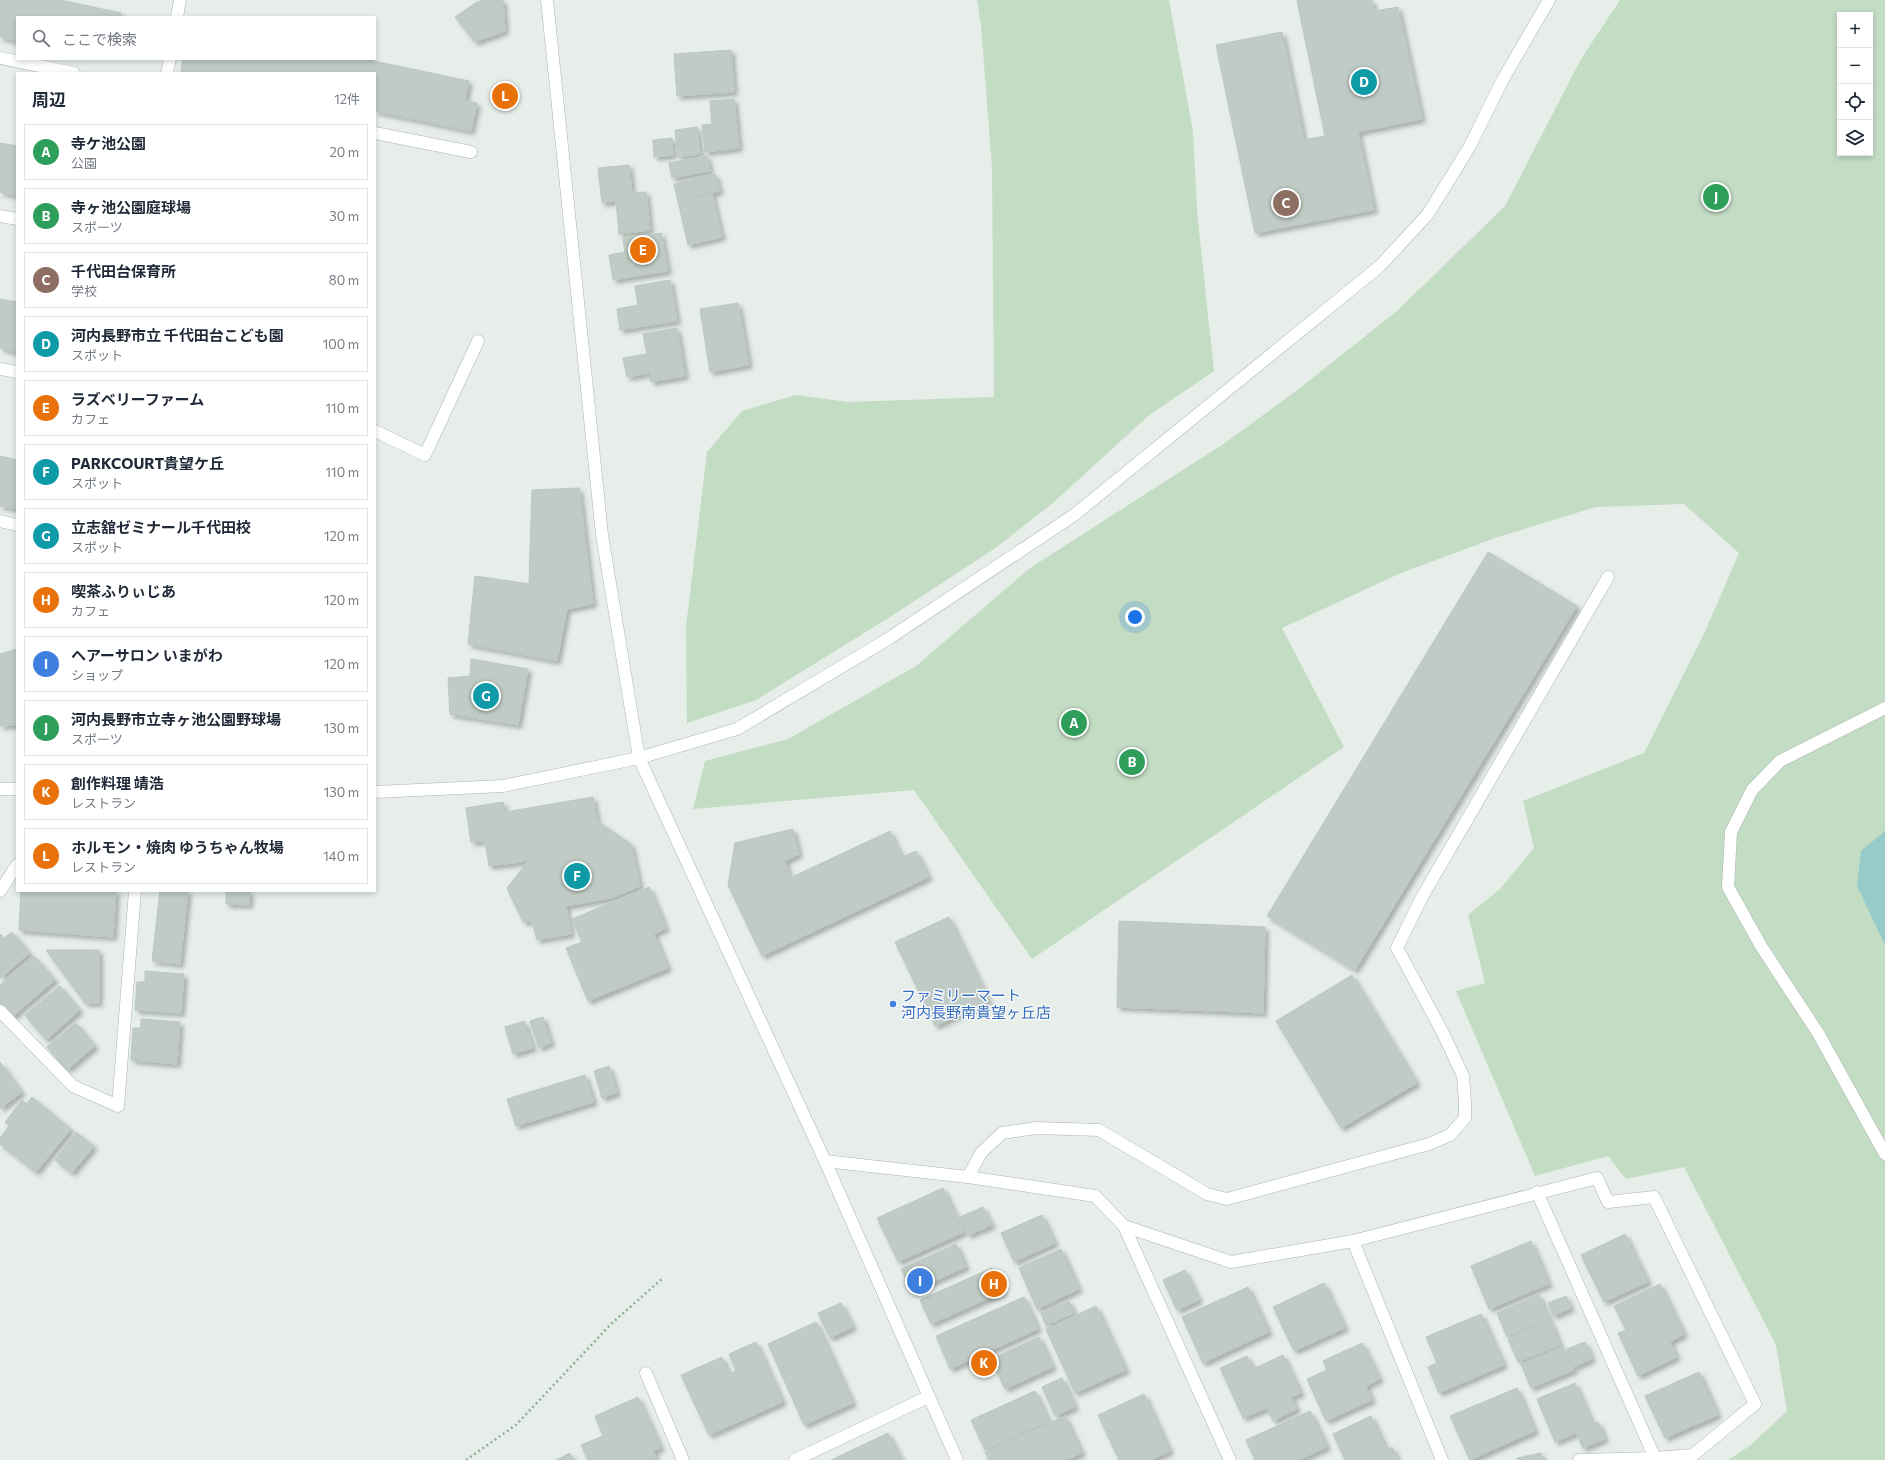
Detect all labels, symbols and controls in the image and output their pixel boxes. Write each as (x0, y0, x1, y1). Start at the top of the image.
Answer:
map controls (1837, 12, 1873, 156)
button: + (1837, 12, 1873, 48)
search box (16, 16, 376, 60)
icon: search (30, 27, 52, 49)
text: ここで検索 (62, 30, 137, 48)
button: − (1837, 48, 1873, 84)
pin: D (1351, 67, 1377, 97)
pin: L (492, 81, 518, 111)
button: locate (1837, 84, 1873, 120)
text: 周辺 (32, 89, 66, 110)
text: 12件 (334, 91, 360, 107)
button: layers (1837, 120, 1873, 156)
text: 寺ケ池公園 (71, 134, 146, 152)
text: A (41, 144, 51, 160)
text: 20 m (330, 144, 359, 160)
text: 公園 (71, 155, 97, 171)
pin: J (1703, 182, 1729, 212)
pin: C (1273, 188, 1299, 218)
text: 寺ヶ池公園庭球場 (71, 198, 191, 216)
text: B (42, 208, 50, 224)
text: 30 m (329, 208, 359, 224)
text: スポーツ (71, 219, 123, 235)
pin: E (630, 235, 656, 265)
text: 千代田台保育所 (71, 262, 176, 280)
text: C (42, 272, 50, 288)
text: 80 m (329, 272, 359, 288)
text: 学校 (71, 283, 97, 299)
text: 河内長野市立 千代田台こども園 (71, 326, 284, 344)
text: D (41, 336, 51, 352)
text: 100 m (323, 336, 359, 352)
text: スポット (71, 347, 123, 363)
text: ラズベリーファーム (71, 390, 204, 408)
text: E (42, 400, 50, 416)
text: 110 m (326, 400, 359, 416)
text: カフェ (71, 411, 110, 427)
text: PARKCOURT貴望ケ丘 (71, 454, 224, 472)
text: F (42, 464, 50, 480)
text: 110 m (326, 464, 359, 480)
text: スポット (71, 475, 123, 491)
text: 立志舘ゼミナール千代田校 (71, 518, 251, 536)
text: G (41, 528, 51, 544)
text: 120 m (324, 528, 359, 544)
text: スポット (71, 539, 123, 555)
text: 喫茶ふりぃじあ (71, 582, 176, 600)
text: H (41, 592, 51, 608)
text: 120 m (324, 592, 359, 608)
text: カフェ (71, 603, 110, 619)
your location (1125, 607, 1145, 627)
text: ヘアーサロン いまがわ (71, 646, 223, 664)
text: I (44, 656, 48, 672)
text: 120 m (324, 656, 359, 672)
text: ショップ (71, 667, 123, 683)
pin: G (473, 681, 499, 711)
pin: A (1061, 708, 1087, 738)
text: 河内長野市立寺ヶ池公園野球場 (71, 710, 281, 728)
text: J (44, 720, 48, 736)
text: 130 m (324, 720, 359, 736)
text: スポーツ (71, 731, 123, 747)
pin: B (1119, 747, 1145, 777)
text: 創作料理 靖浩 (71, 774, 164, 792)
text: K (41, 784, 51, 800)
text: 130 m (324, 784, 359, 800)
text: レストラン (71, 795, 136, 811)
text: ホルモン・焼肉 ゆうちゃん牧場 (71, 838, 284, 856)
text: L (42, 848, 50, 864)
text: 140 m (323, 848, 359, 864)
text: レストラン (71, 859, 136, 875)
pin: F (564, 861, 590, 891)
place label: ファミリーマート 河内長野南貴望ヶ丘店 (901, 986, 1051, 1021)
marker: ファミリーマート 河内長野南貴望ヶ丘店 (888, 999, 898, 1009)
pin: I (907, 1266, 933, 1296)
pin: H (981, 1269, 1007, 1299)
pin: K (971, 1348, 997, 1378)

